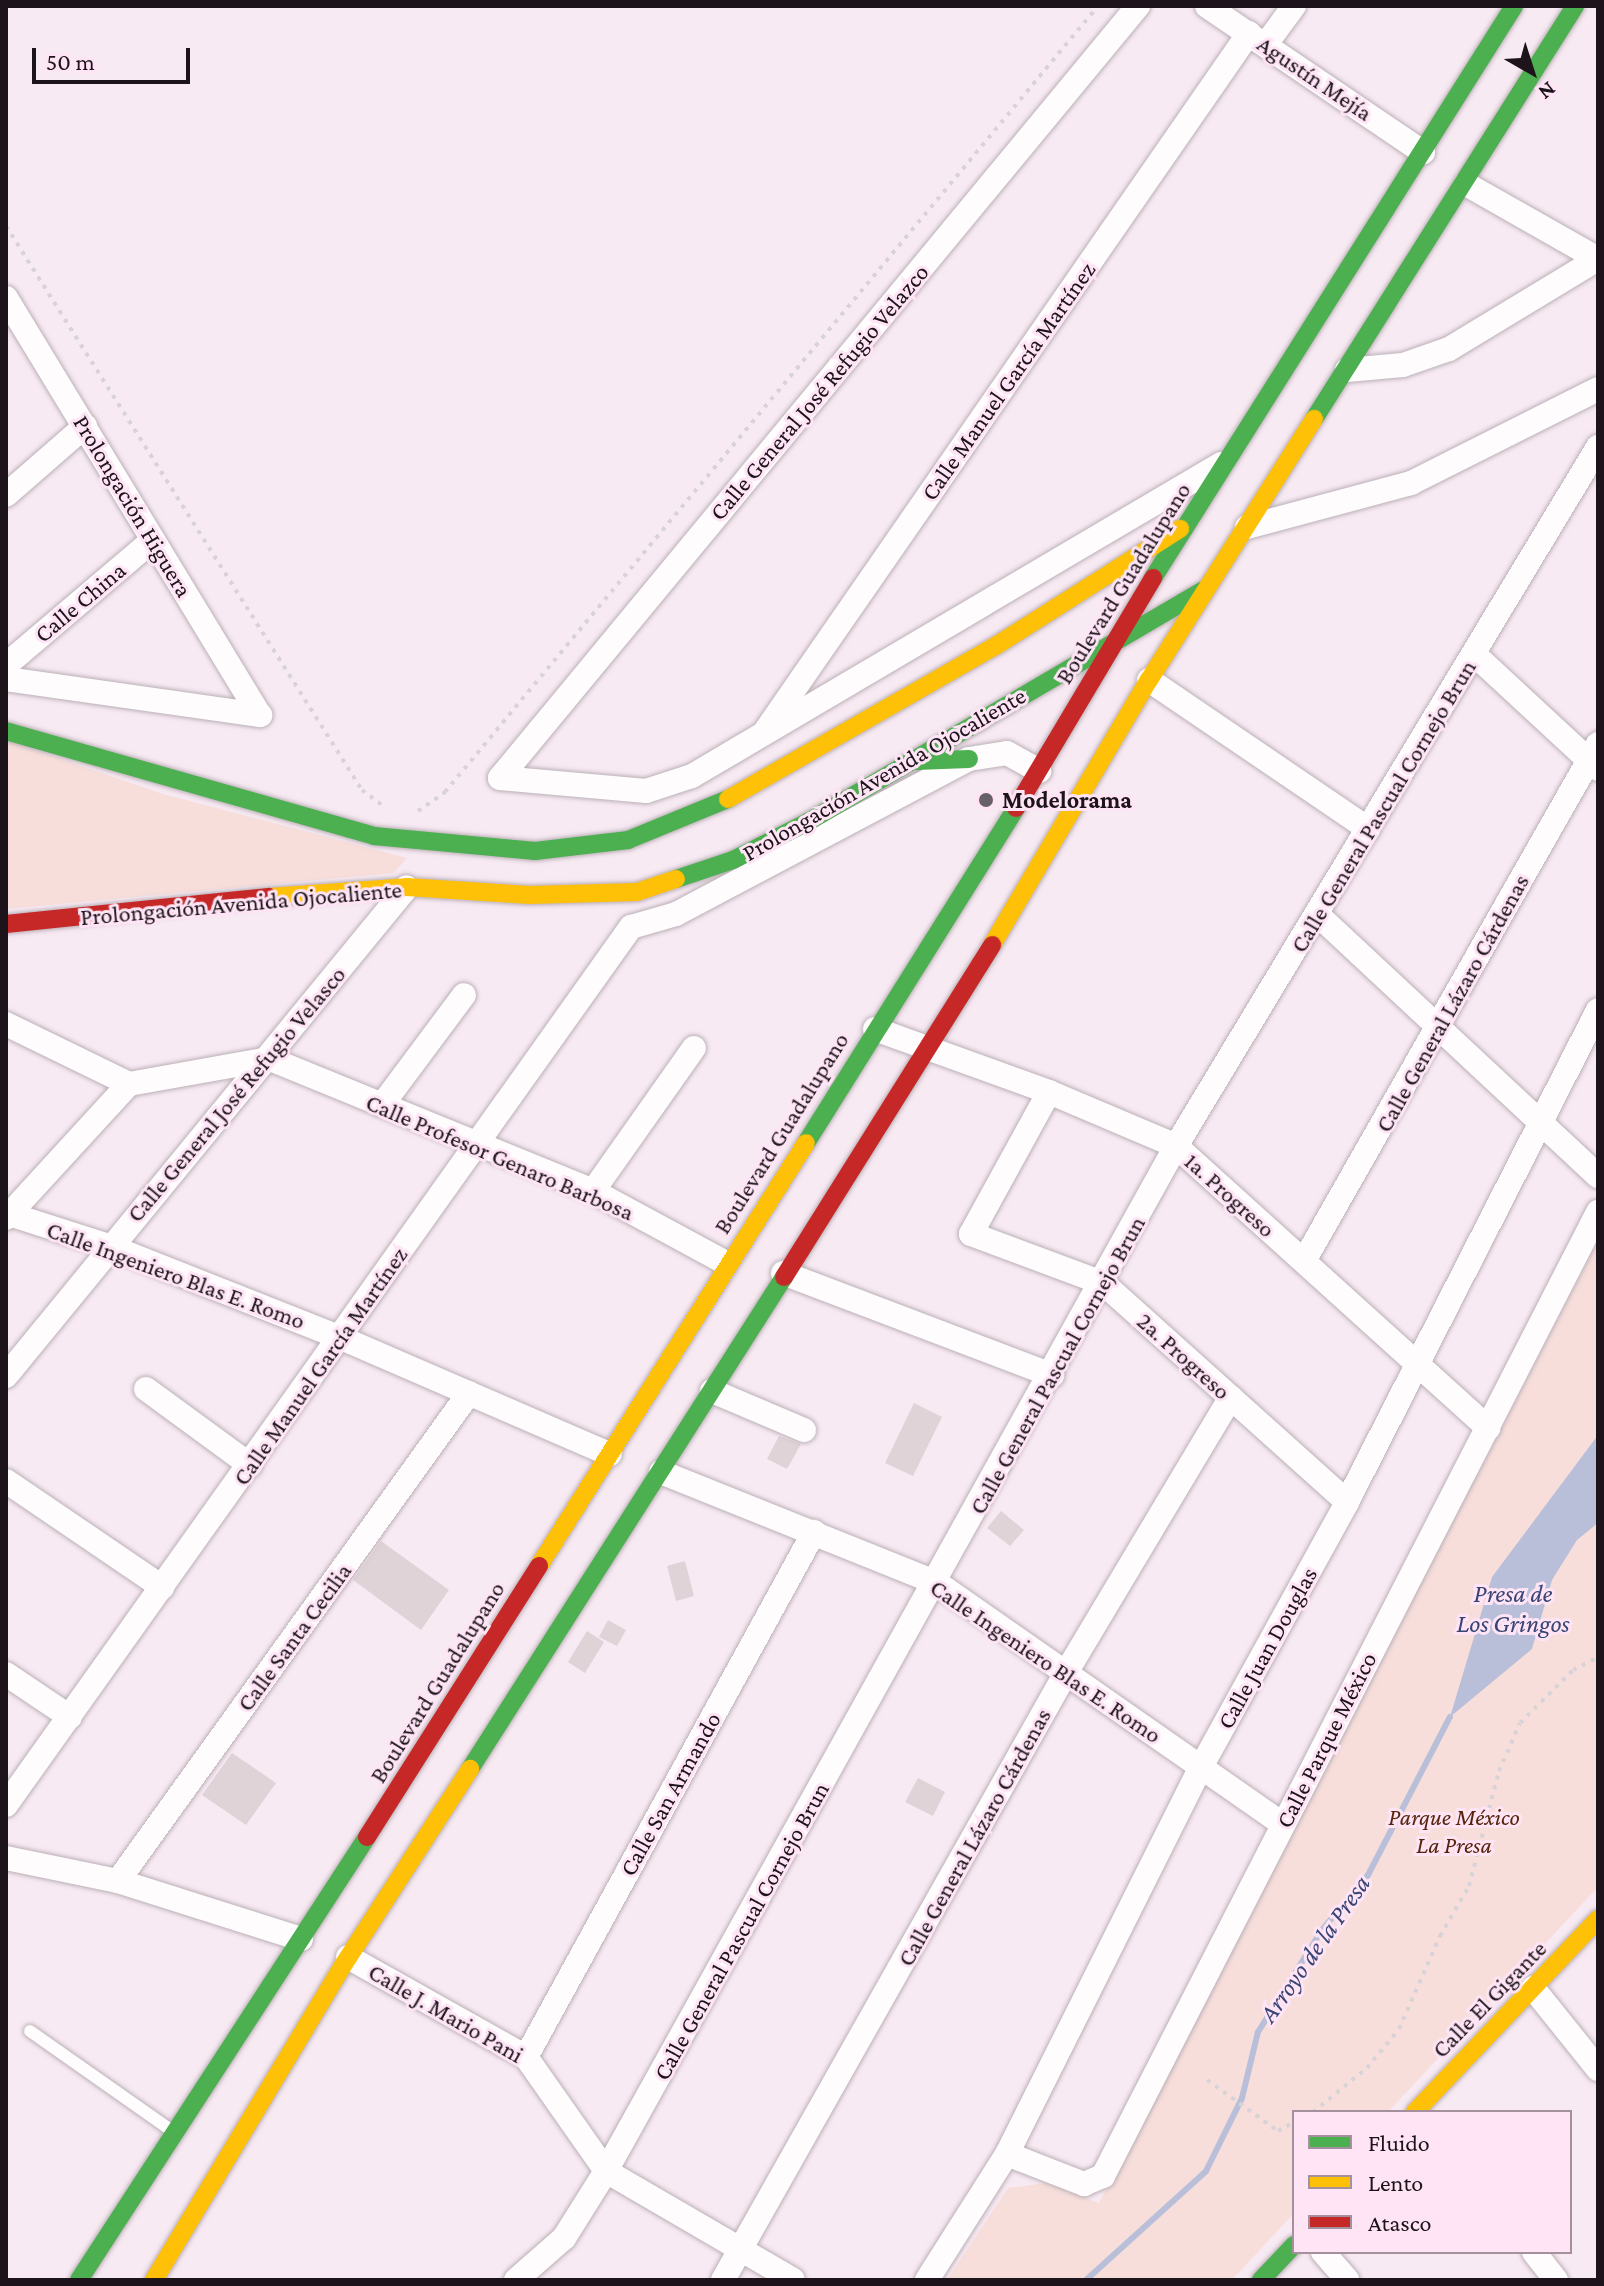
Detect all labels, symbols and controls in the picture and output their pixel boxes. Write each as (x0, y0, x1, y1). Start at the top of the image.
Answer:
street label: Agustín Mejía (1252, 29, 1378, 127)
scale bar (36, 32, 194, 82)
north arrow (1492, 32, 1572, 112)
text: 50 m (46, 48, 95, 75)
text: N (1534, 77, 1561, 105)
street label: Calle Manuel García Martínez (915, 256, 1101, 506)
street label: Calle General José Refugio Velazco (703, 258, 935, 526)
street label: Prolongación Higuera (67, 410, 199, 602)
street label: Boulevard Guadalupano (1049, 477, 1197, 689)
street label: Calle China (29, 556, 131, 648)
street label: Calle General Pascual Cornejo Brun (1284, 654, 1482, 958)
street label: Prolongación Avenida Ojocaliente (737, 681, 1031, 867)
place label: Modelorama (1002, 786, 1132, 814)
marker: Modelorama (977, 791, 995, 809)
street label: Calle General Lázaro Cárdenas (1369, 869, 1535, 1137)
street label: Prolongación Avenida Ojocaliente (79, 875, 403, 931)
street label: Calle General José Refugio Velasco (121, 960, 351, 1228)
street label: Boulevard Guadalupano (707, 1027, 855, 1239)
street label: Calle Profesor Genaro Barbosa (362, 1087, 638, 1227)
street label: 1a. Progreso (1179, 1147, 1281, 1243)
street label: Calle General Pascual Cornejo Brun (963, 1211, 1151, 1519)
street label: Calle Ingeniero Blas E. Romo (43, 1215, 309, 1335)
street label: Calle Manuel García Martínez (227, 1241, 413, 1491)
street label: 2a. Progreso (1131, 1306, 1237, 1406)
street label: Calle Santa Cecilia (231, 1557, 357, 1717)
street label: Calle Juan Douglas (1211, 1562, 1323, 1734)
street label: Calle Ingeniero Blas E. Romo (925, 1573, 1167, 1749)
street label: Boulevard Guadalupano (363, 1576, 511, 1788)
water label: Presa de Los Gringos (1456, 1578, 1570, 1640)
street label: Calle Parque México (1269, 1647, 1383, 1833)
street label: Calle General Lázaro Cárdenas (891, 1703, 1057, 1971)
street label: Calle San Armando (613, 1707, 727, 1881)
street label: Calle General Pascual Cornejo Brun (647, 1777, 835, 2085)
park label: Parque México La Presa (1388, 1803, 1520, 1859)
water label: Arroyo de la Presa (1253, 1869, 1377, 2029)
street label: Calle El Gigante (1426, 1934, 1552, 2064)
street label: Calle J. Mario Pani (363, 1957, 529, 2069)
legend (1292, 2110, 1572, 2254)
text: Fluido (1368, 2129, 1430, 2156)
text: Lento (1368, 2169, 1423, 2196)
text: Atasco (1368, 2209, 1432, 2236)

